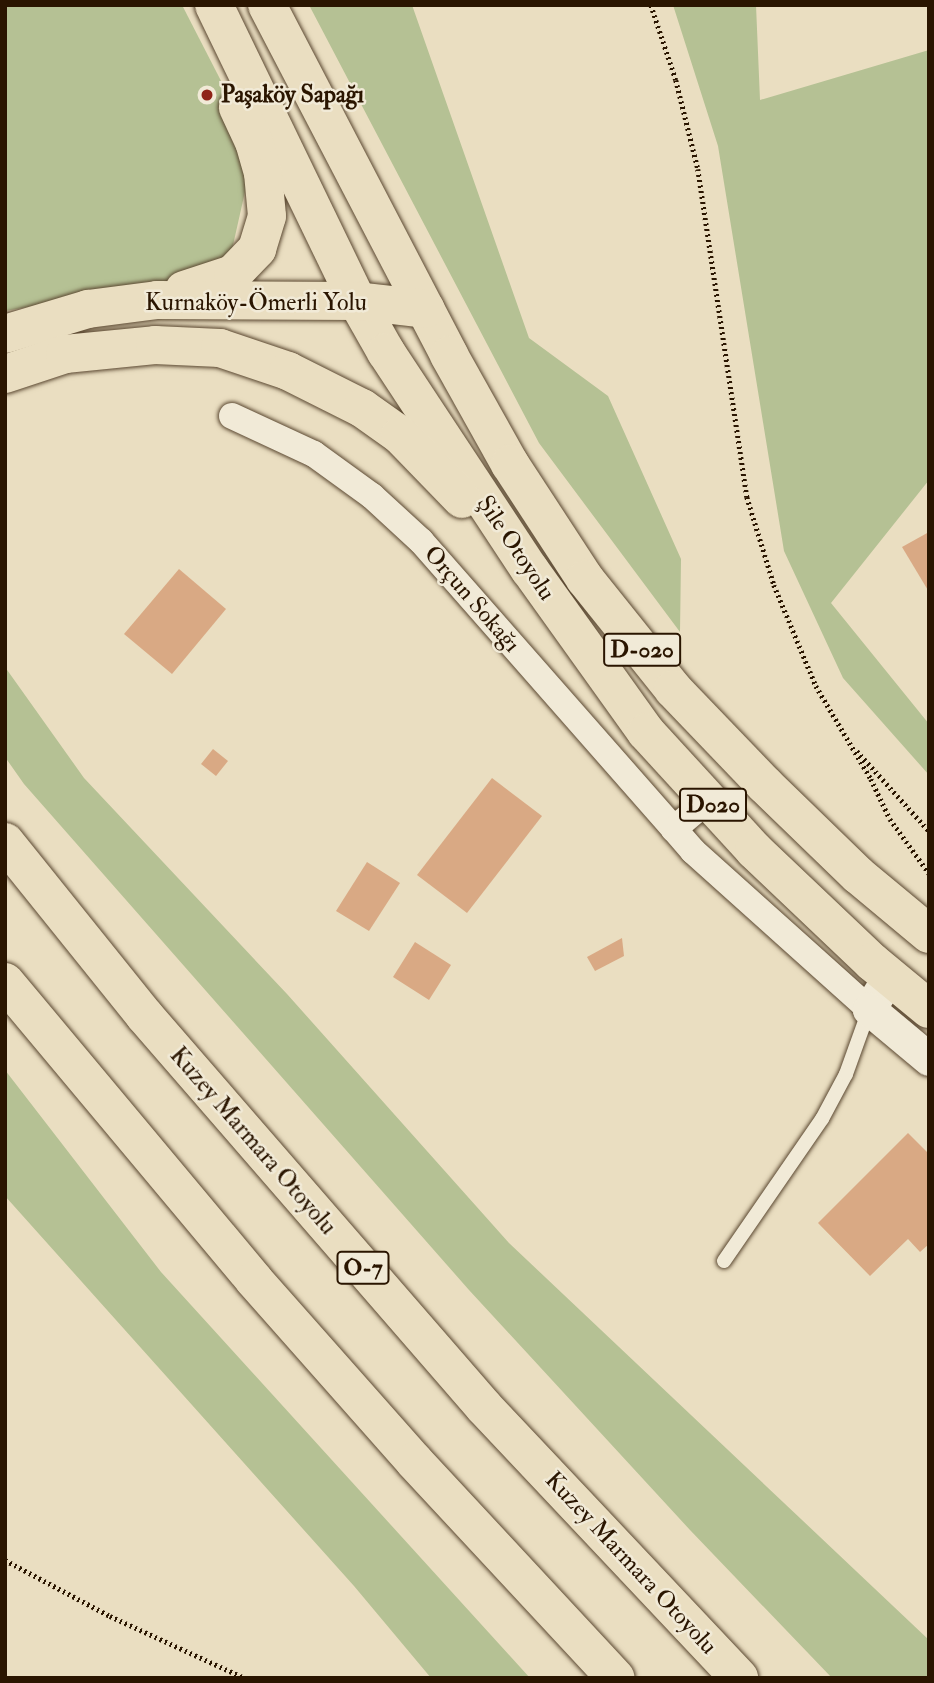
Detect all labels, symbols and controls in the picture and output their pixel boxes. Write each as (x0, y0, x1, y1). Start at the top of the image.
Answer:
place label: Paşaköy Sapağı (221, 81, 364, 109)
marker: Paşaköy Sapağı (199, 87, 215, 103)
street label: Kurnaköy-Ömerli Yolu (145, 289, 367, 317)
street label: Şile Otoyolu (471, 490, 561, 606)
street label: Orçun Sokağı (418, 540, 526, 658)
road number: D-020 (602, 630, 682, 670)
road number: D020 (678, 786, 748, 824)
street label: Kuzey Marmara Otoyolu (164, 1041, 342, 1241)
road number: O-7 (335, 1248, 391, 1288)
street label: Kuzey Marmara Otoyolu (539, 1466, 723, 1660)

